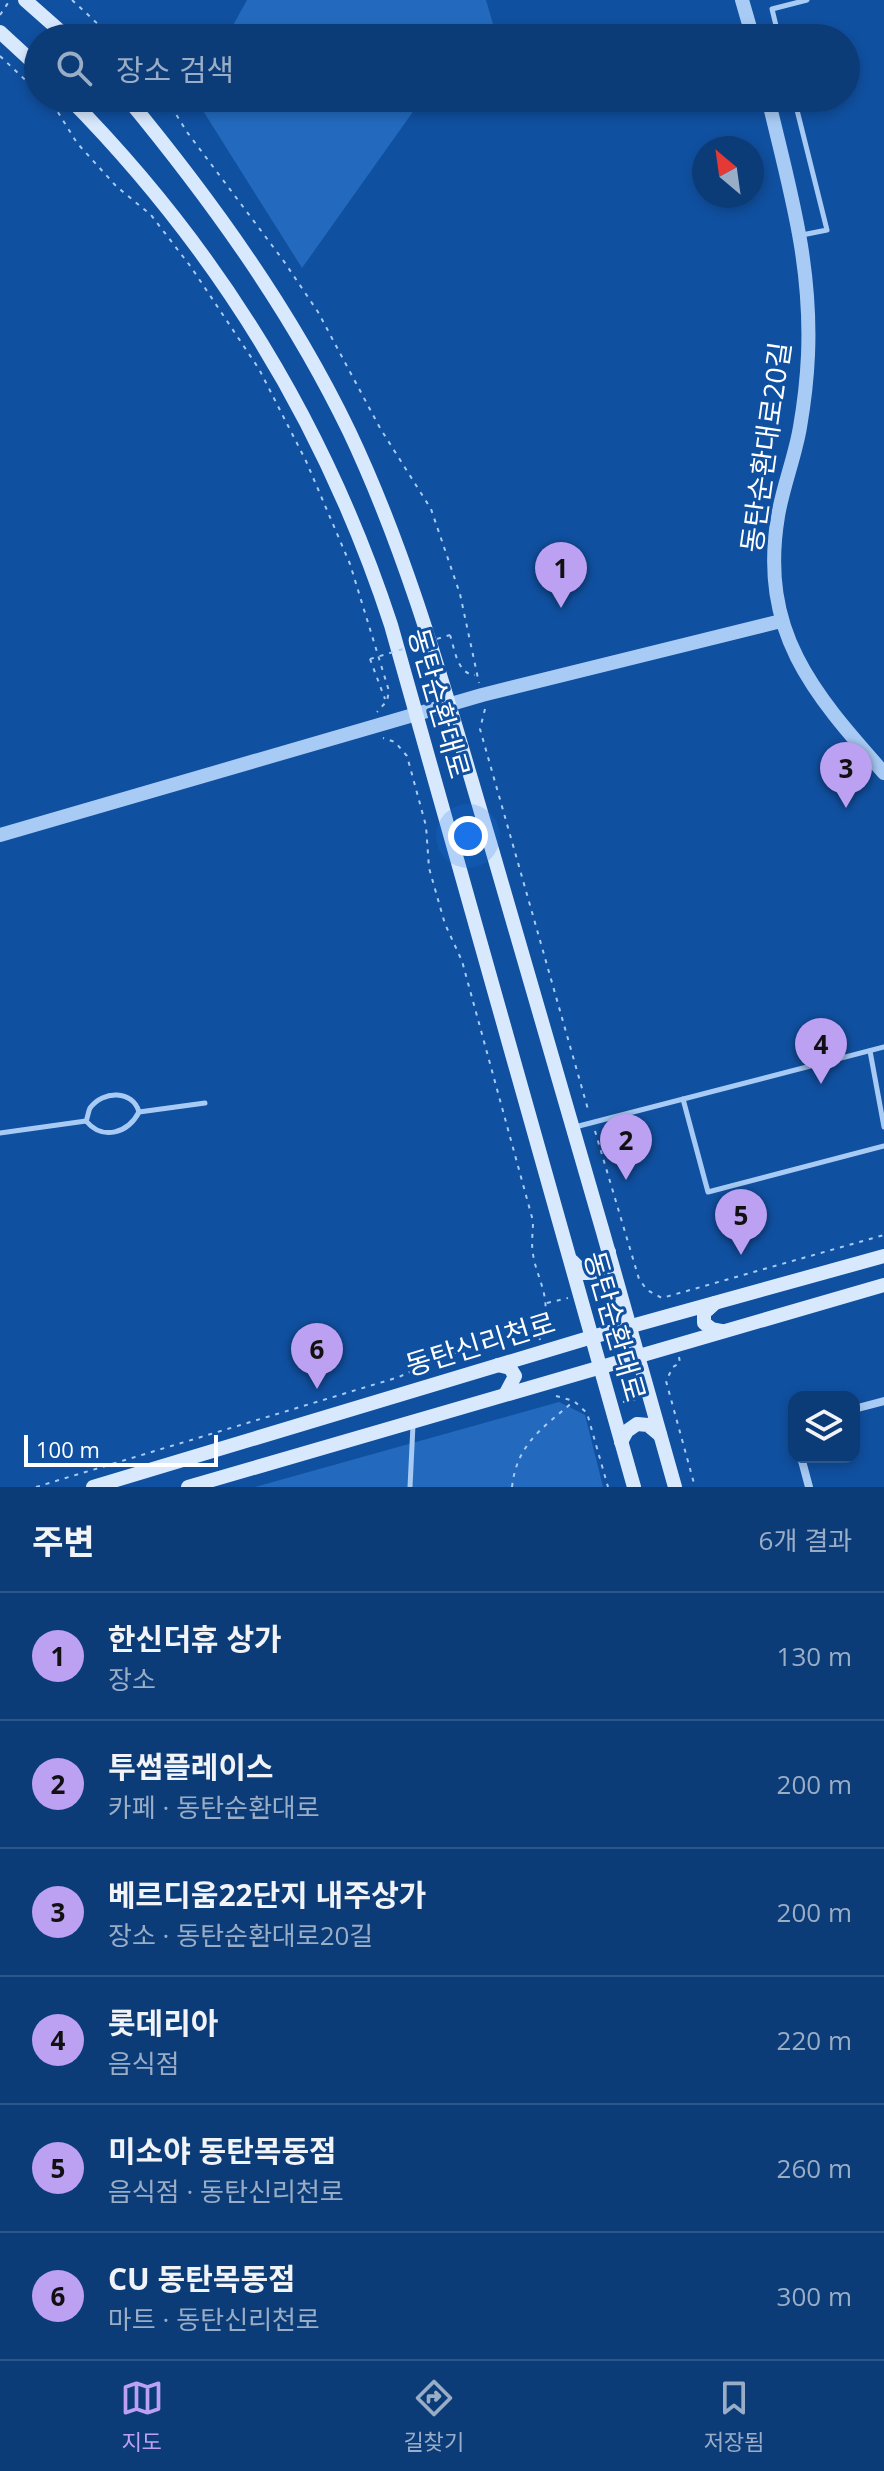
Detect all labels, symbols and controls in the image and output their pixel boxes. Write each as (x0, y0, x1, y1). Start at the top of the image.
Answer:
search box (24, 24, 860, 112)
icon: search (52, 46, 96, 90)
text: 장소 검색 (116, 49, 234, 90)
north arrow (692, 136, 764, 208)
street label: 동탄순환대로20길 (731, 339, 799, 555)
pin: 1 (535, 542, 587, 608)
street label: 동탄순환대로 (400, 623, 480, 783)
pin: 3 (820, 742, 872, 808)
your location (448, 816, 488, 856)
pin: 4 (795, 1018, 847, 1084)
pin: 2 (600, 1114, 652, 1180)
pin: 5 (715, 1189, 767, 1255)
street label: 동탄순환대로 (576, 1246, 656, 1406)
street label: 동탄신리천로 (401, 1302, 559, 1384)
pin: 6 (291, 1323, 343, 1389)
map controls (788, 1391, 860, 1463)
button: layers (788, 1391, 860, 1463)
scale bar (24, 1431, 218, 1467)
text: 100 m (36, 1434, 100, 1464)
text: 주변 (32, 1518, 95, 1564)
text: 6개 결과 (759, 1522, 852, 1558)
text: 한신더휴 상가 (108, 1618, 281, 1659)
text: 1 (51, 1638, 65, 1674)
text: 130 m (777, 1638, 852, 1674)
text: 장소 (108, 1661, 156, 1697)
text: 투썸플레이스 (108, 1746, 274, 1787)
text: 2 (51, 1766, 65, 1802)
text: 200 m (777, 1766, 852, 1802)
text: 카페 · 동탄순환대로 (108, 1789, 320, 1825)
text: 베르디움22단지 내주상가 (108, 1874, 426, 1915)
text: 3 (51, 1894, 65, 1930)
text: 200 m (777, 1894, 852, 1930)
text: 장소 · 동탄순환대로20길 (108, 1917, 373, 1953)
text: 롯데리아 (108, 2002, 218, 2043)
text: 4 (51, 2022, 65, 2058)
text: 220 m (777, 2022, 852, 2058)
text: 음식점 (108, 2045, 180, 2081)
text: 미소야 동탄목동점 (108, 2130, 337, 2171)
text: 5 (51, 2150, 65, 2186)
text: 260 m (777, 2150, 852, 2186)
text: 음식점 · 동탄신리천로 (108, 2173, 344, 2209)
text: CU 동탄목동점 (108, 2258, 296, 2299)
text: 6 (51, 2278, 65, 2314)
text: 300 m (777, 2278, 852, 2314)
text: 마트 · 동탄신리천로 (108, 2301, 320, 2337)
tab: 지도 (120, 2376, 164, 2456)
tab: 길찾기 (403, 2376, 464, 2456)
tab: 저장됨 (703, 2376, 764, 2456)

